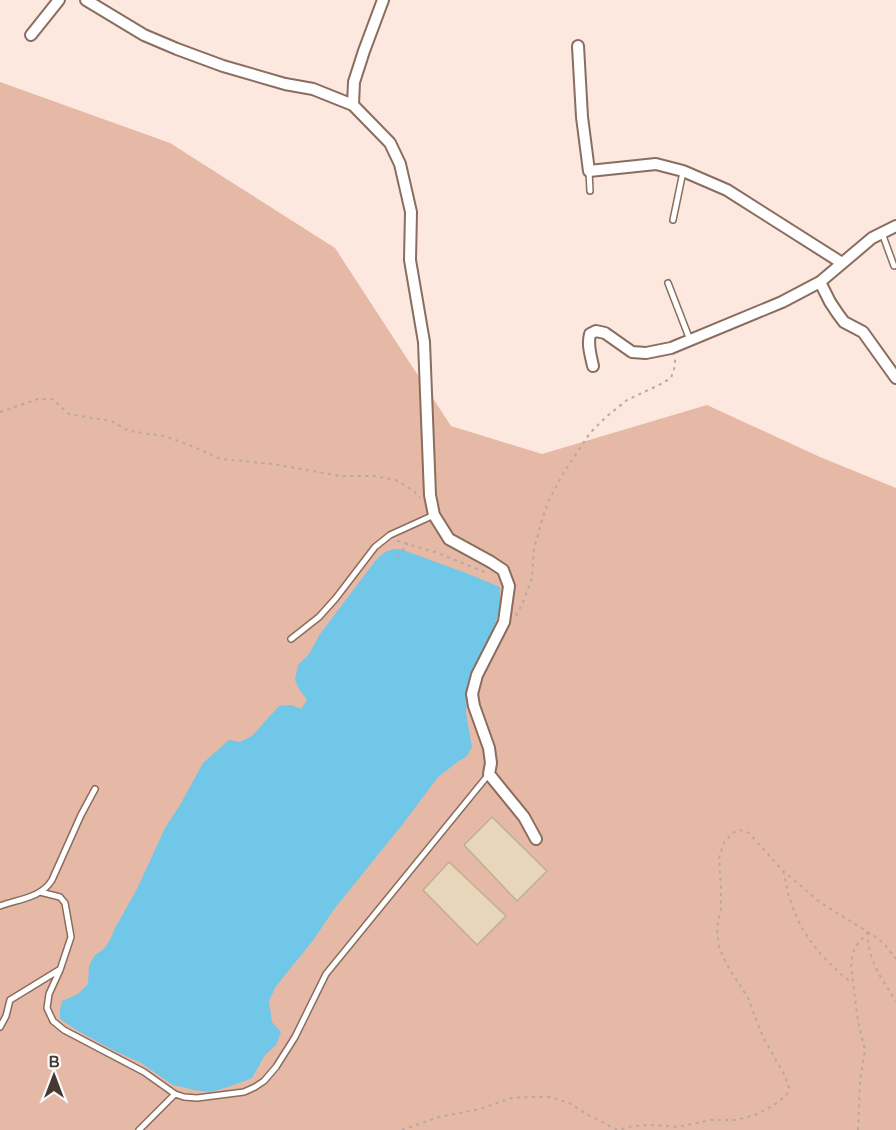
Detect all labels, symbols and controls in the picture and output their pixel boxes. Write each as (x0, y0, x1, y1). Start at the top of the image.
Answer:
north arrow (24, 1046, 84, 1106)
text: B (48, 1052, 60, 1072)

